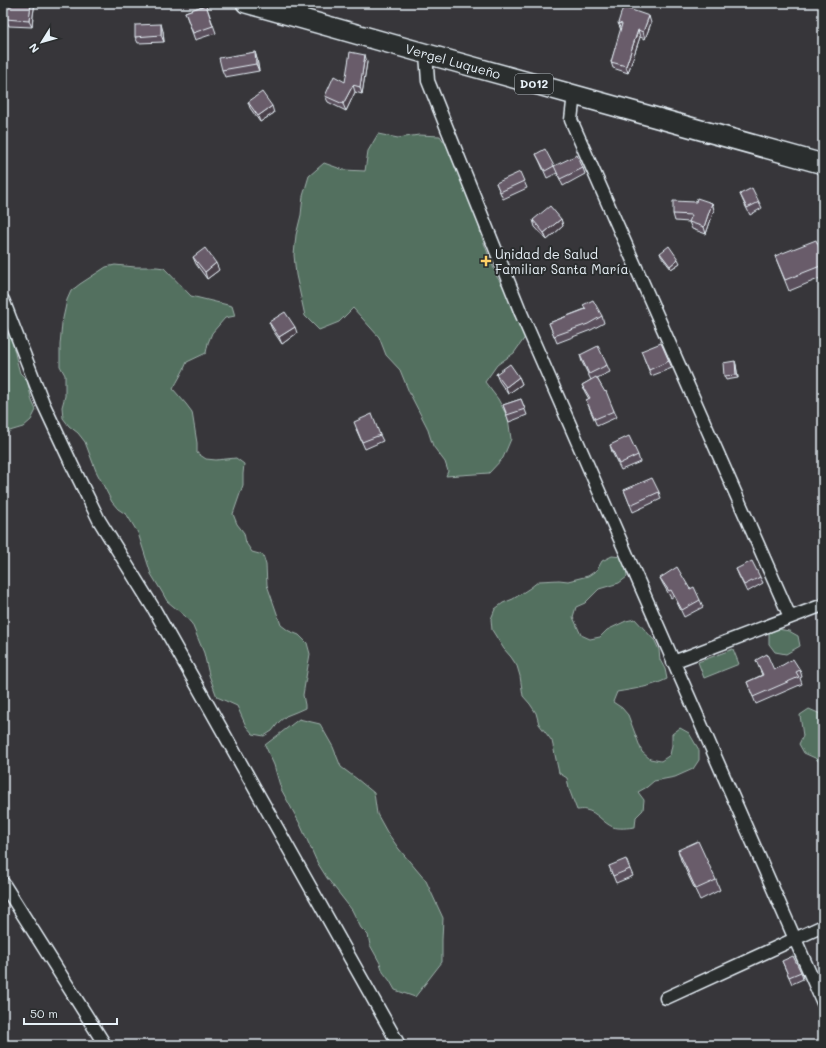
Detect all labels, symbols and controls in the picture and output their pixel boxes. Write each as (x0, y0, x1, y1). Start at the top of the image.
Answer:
north arrow (22, 22, 62, 62)
street label: Vergel Luqueño (403, 39, 503, 82)
text: N (25, 40, 42, 56)
road number: D012 (515, 74, 553, 94)
place label: Unidad de Salud Familiar Santa María (495, 245, 629, 277)
marker: Unidad de Salud Familiar Santa María (480, 255, 492, 267)
scale bar (24, 1000, 117, 1026)
text: 50 m (30, 1005, 58, 1021)

